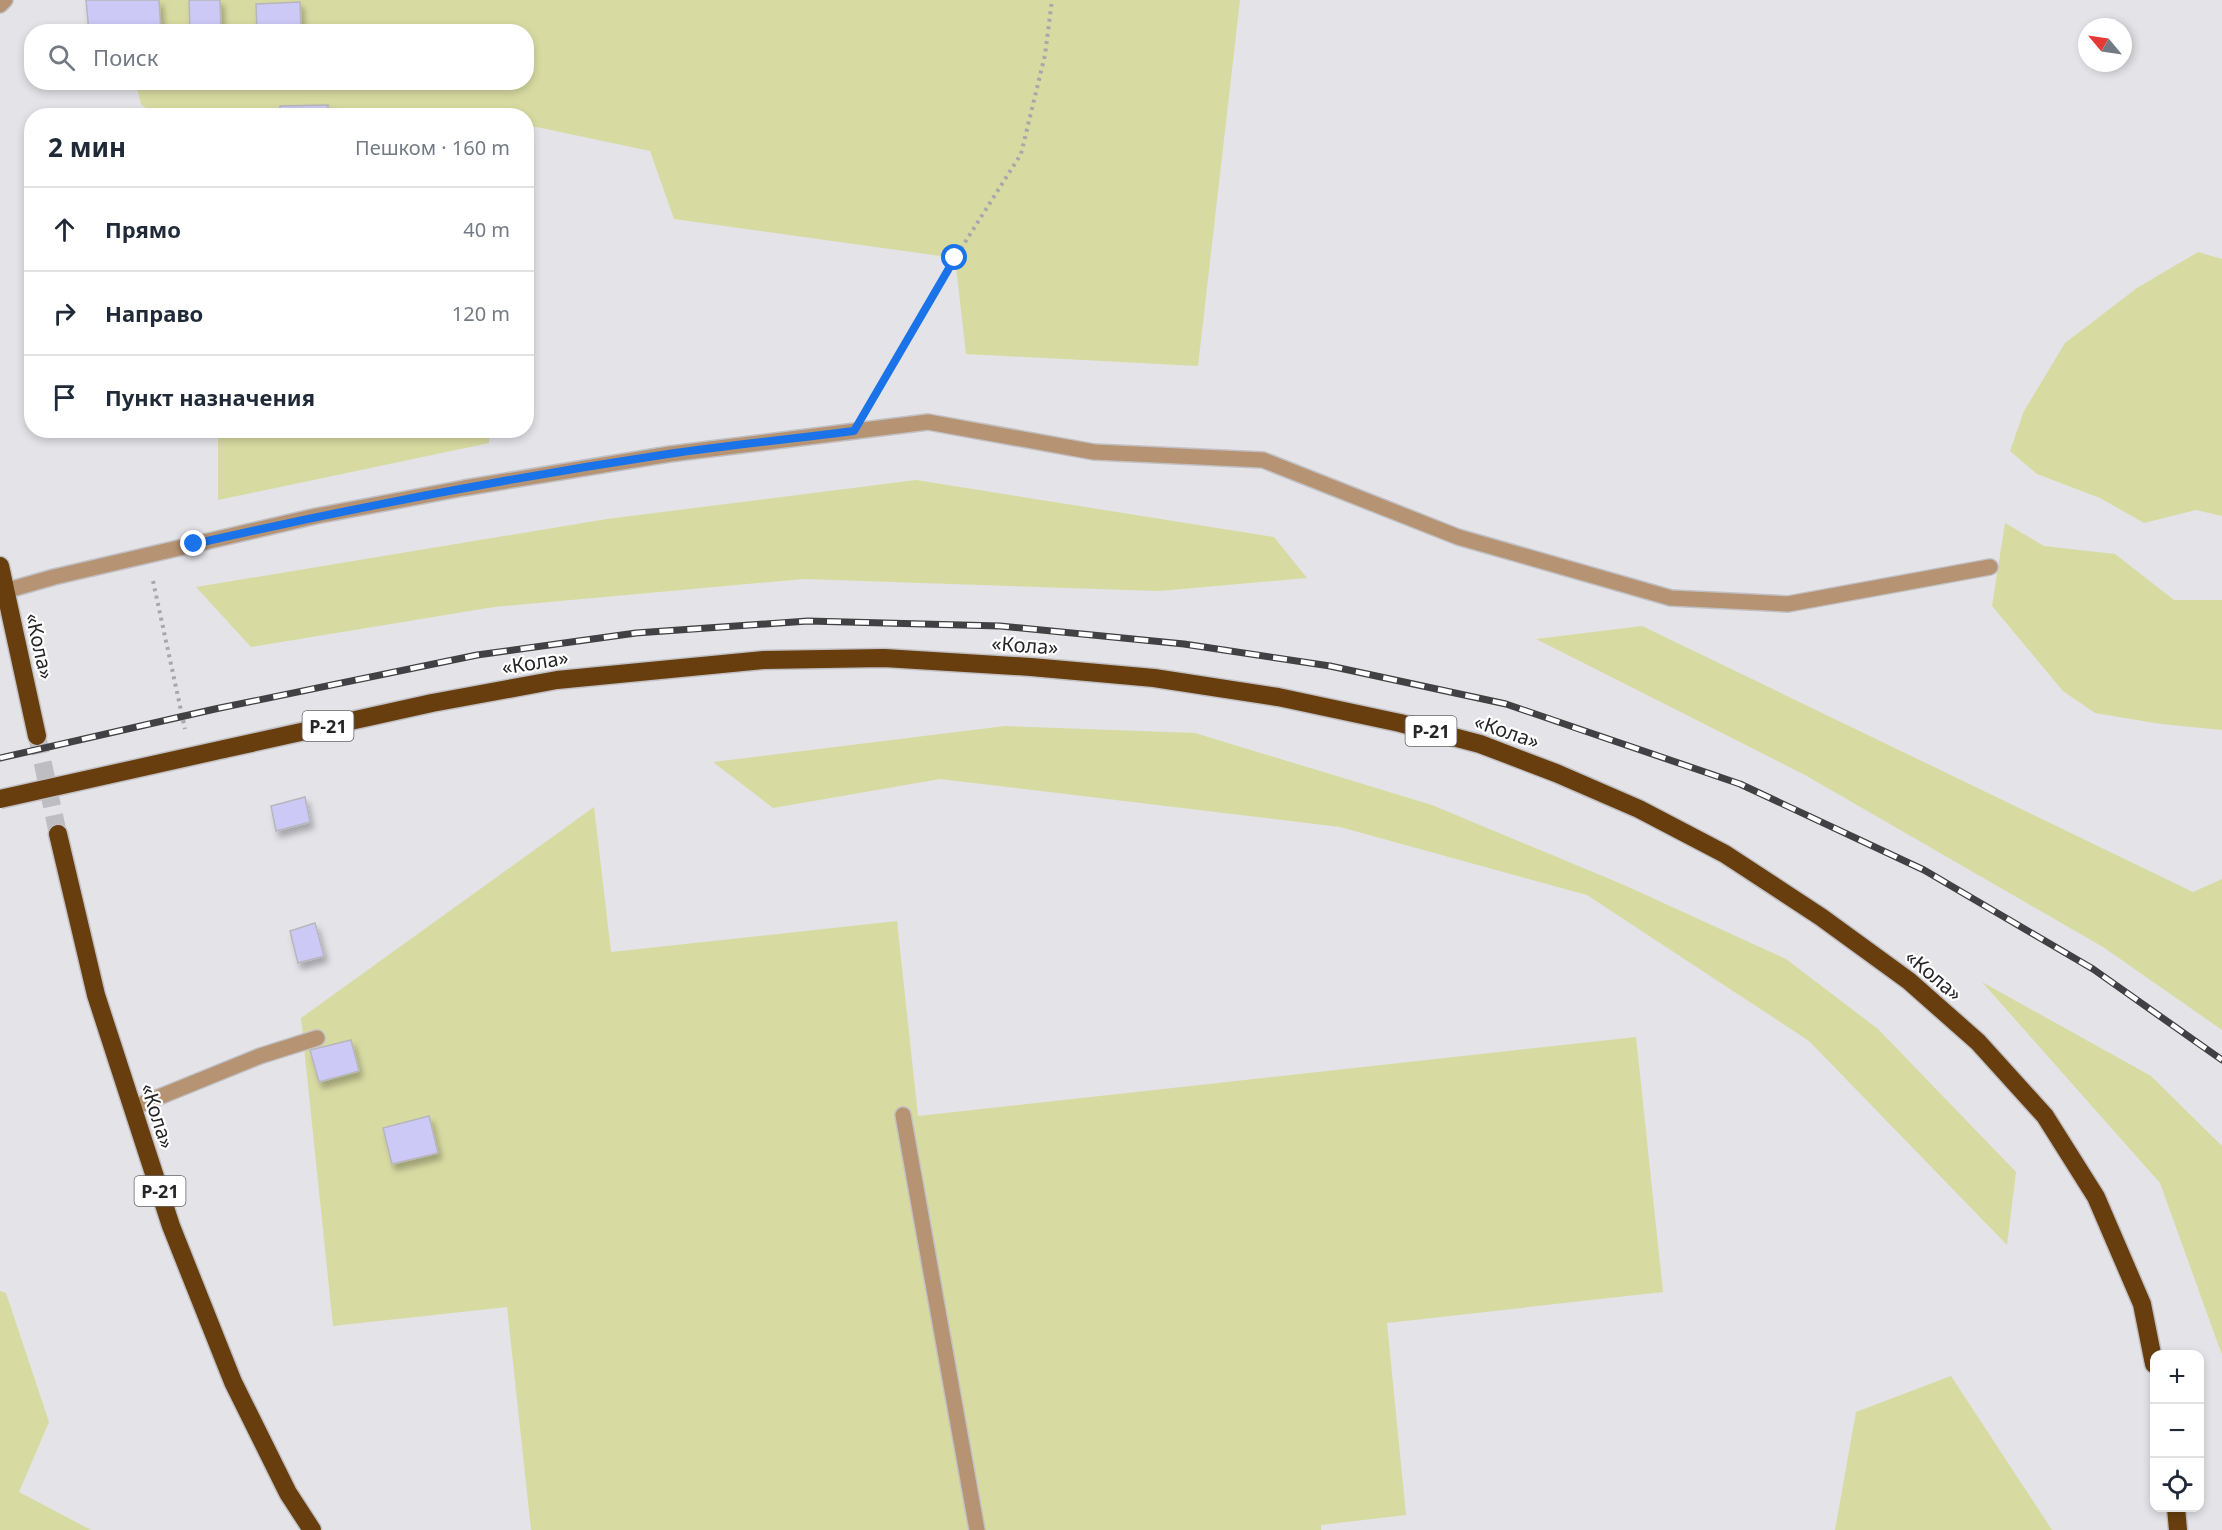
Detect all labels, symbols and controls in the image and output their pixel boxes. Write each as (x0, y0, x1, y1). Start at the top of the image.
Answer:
north arrow (2078, 18, 2132, 72)
search box (24, 24, 534, 90)
icon: search (45, 41, 78, 74)
text: Поиск (93, 42, 158, 72)
text: 2 мин (48, 129, 126, 165)
text: Пешком · 160 m (355, 134, 510, 161)
icon: ahead (48, 213, 81, 246)
text: Прямо (105, 214, 181, 244)
text: 40 m (463, 216, 510, 243)
route start (941, 244, 967, 270)
icon: right (48, 297, 81, 330)
text: Направо (105, 298, 203, 328)
text: 120 m (452, 300, 510, 327)
icon: arrive (48, 381, 81, 414)
text: Пункт назначения (105, 382, 315, 412)
route end (180, 530, 206, 556)
street label: «Кола» (19, 610, 61, 682)
street label: «Кола» (991, 629, 1059, 661)
street label: «Кола» (500, 643, 570, 681)
street label: «Кола» (1471, 707, 1543, 755)
road number: Р-21 (302, 711, 354, 741)
road number: Р-21 (1406, 716, 1456, 746)
street label: «Кола» (1900, 943, 1968, 1007)
street label: «Кола» (135, 1080, 181, 1152)
road number: Р-21 (134, 1176, 186, 1206)
map controls (2150, 1350, 2204, 1512)
button: + (2150, 1350, 2204, 1404)
button: − (2150, 1404, 2204, 1458)
button: locate (2150, 1458, 2204, 1512)

